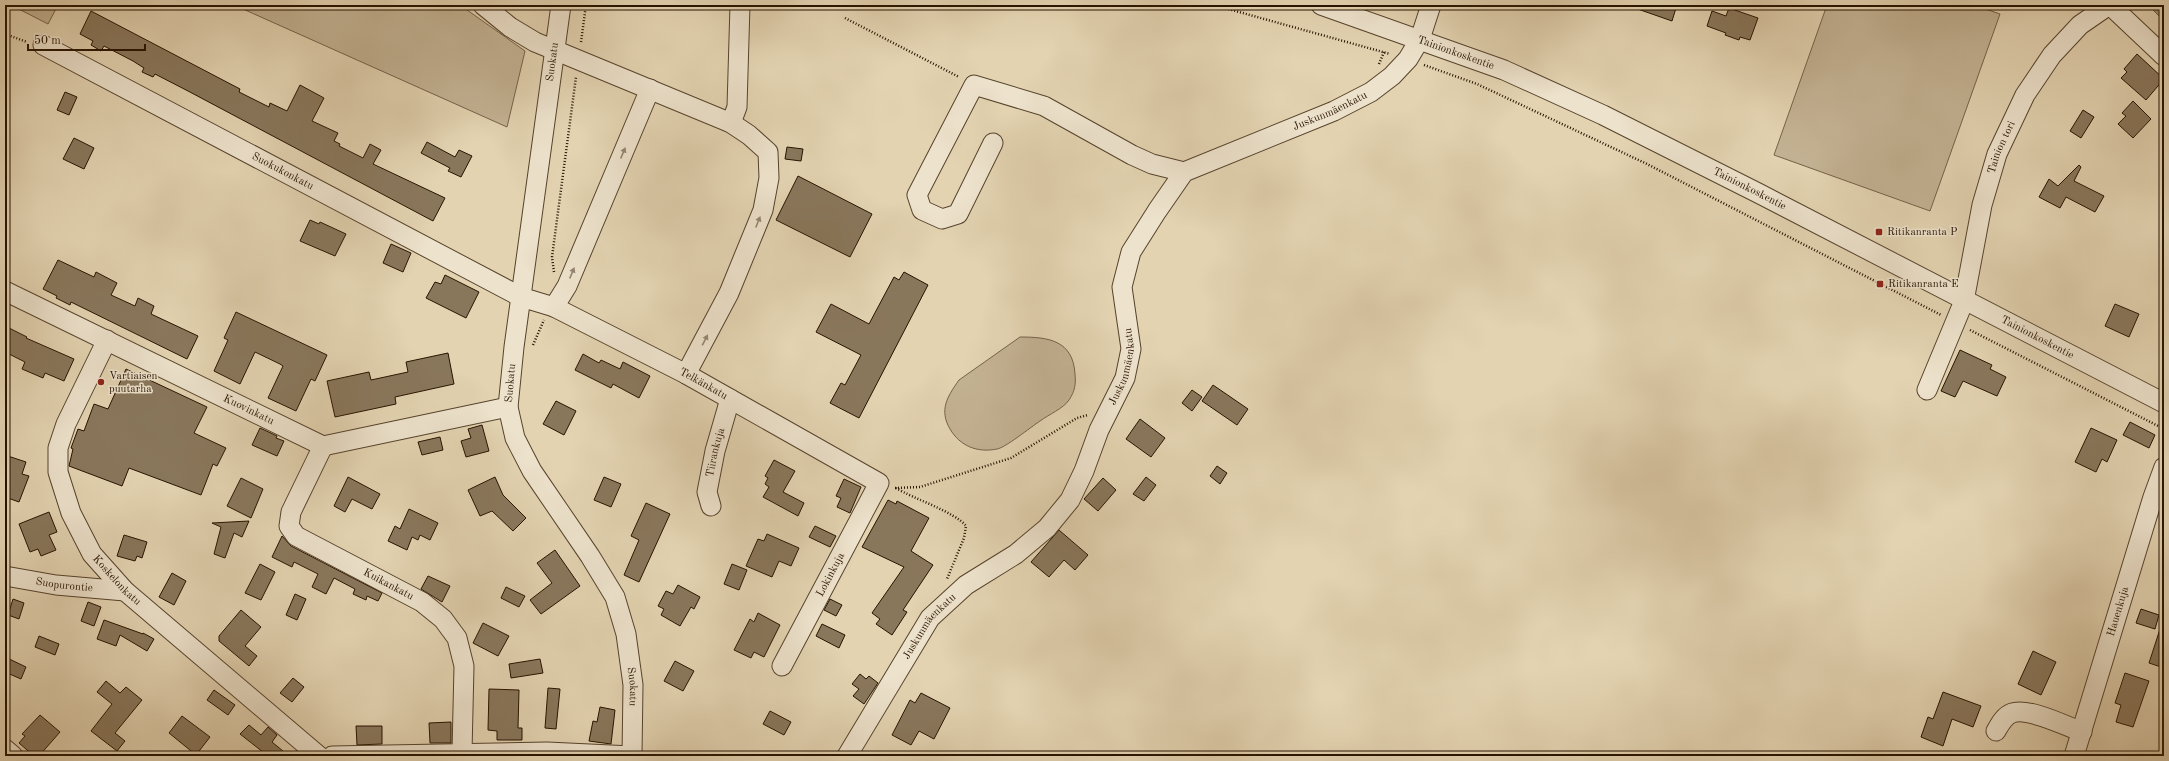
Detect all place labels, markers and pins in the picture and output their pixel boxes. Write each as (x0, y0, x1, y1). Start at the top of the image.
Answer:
marker: Ritikanranta P (1874, 227, 1884, 237)
place label: Ritikanranta P (1887, 227, 1958, 238)
marker: Ritikanranta E (1875, 279, 1885, 289)
place label: Ritikanranta E (1888, 279, 1959, 290)
place label: Vartiaisen puutarha (109, 371, 158, 395)
marker: Vartiaisen puutarha (96, 377, 106, 387)

